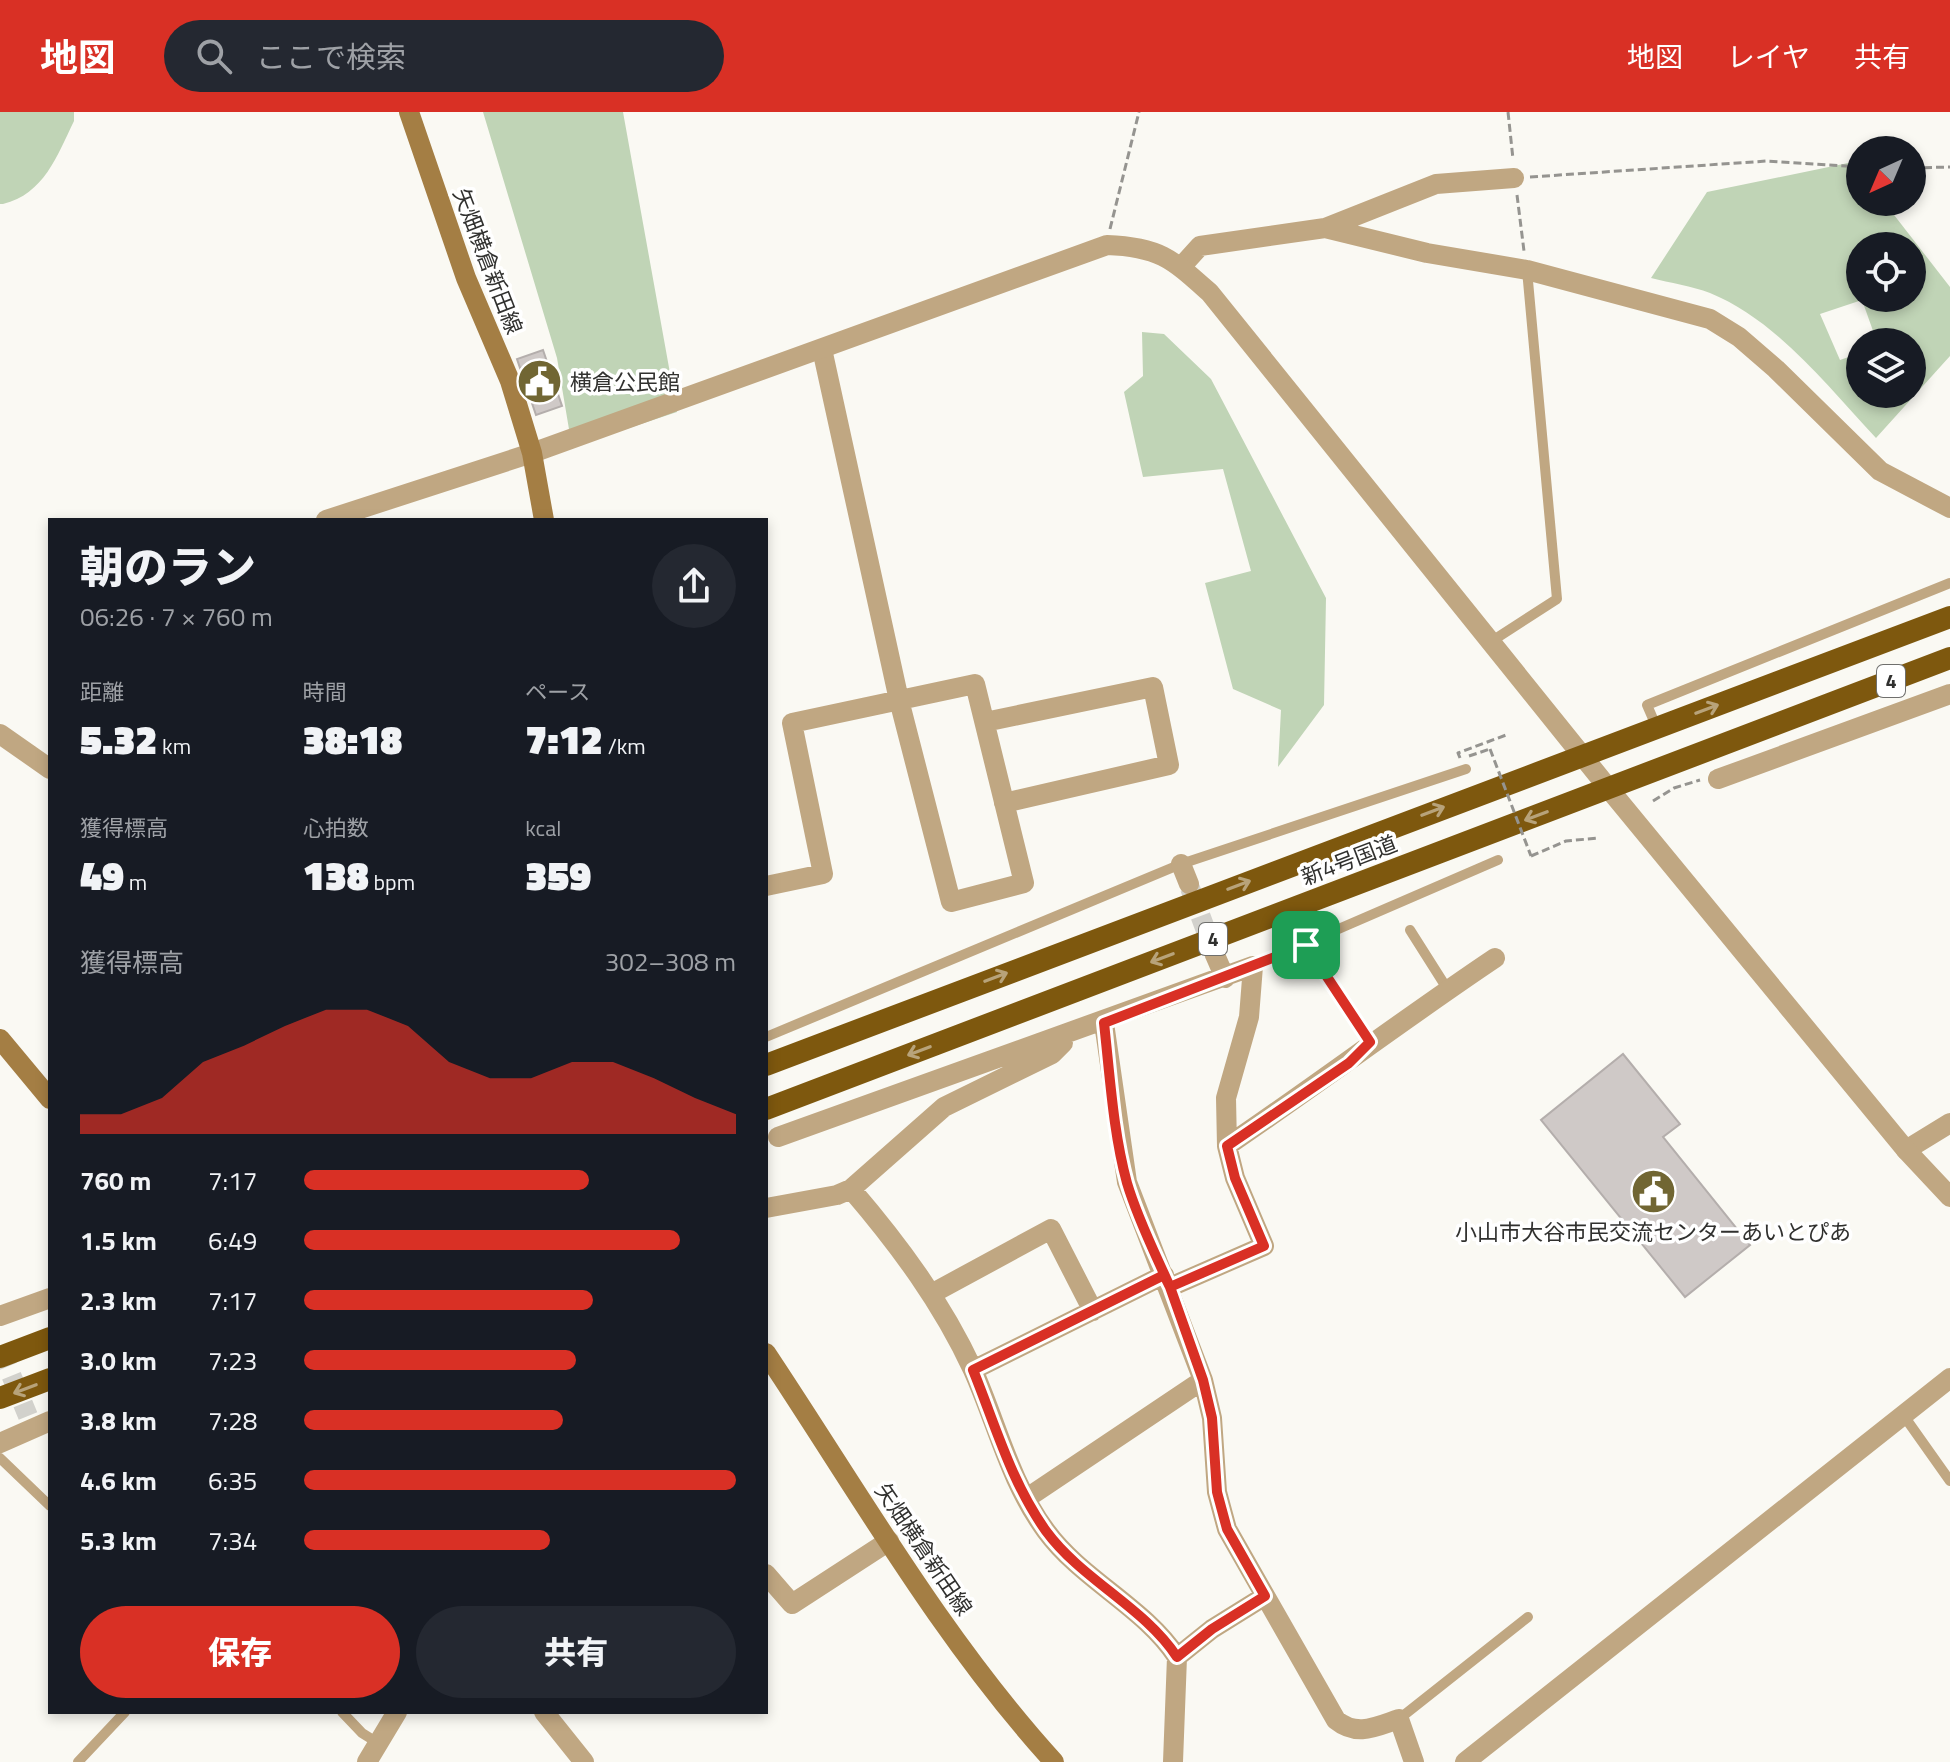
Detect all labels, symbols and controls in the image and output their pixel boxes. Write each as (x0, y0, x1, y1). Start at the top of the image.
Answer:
search box (164, 20, 724, 92)
text: 地図 (40, 28, 116, 86)
icon: search (192, 34, 236, 78)
text: ここで検索 (256, 34, 406, 80)
text: 地図 (1627, 35, 1683, 78)
text: レイヤ (1727, 35, 1810, 78)
text: 共有 (1854, 35, 1910, 78)
north arrow (1846, 136, 1926, 216)
map controls (1846, 136, 1926, 408)
street label: 矢畑横倉新田線 (445, 183, 531, 339)
button: locate (1846, 232, 1926, 312)
button: layers (1846, 328, 1926, 408)
public building icon: 横倉公民館 (515, 358, 563, 406)
place label: 横倉公民館 (570, 365, 680, 399)
text: 朝のラン (80, 533, 256, 600)
button: share (652, 544, 736, 628)
text: 06:26 · 7 × 760 m (80, 597, 273, 636)
road number: 4 (1877, 665, 1905, 697)
text: 距離 (80, 675, 124, 709)
text: 時間 (303, 675, 347, 709)
text: ペース (525, 675, 590, 709)
one-way arrow (1695, 701, 1719, 715)
text: 5.32 (80, 709, 157, 770)
text: 38:18 (303, 709, 402, 770)
text: 7:12 (525, 709, 603, 770)
text: km (157, 729, 191, 763)
text: /km (603, 729, 646, 763)
one-way arrow (1420, 803, 1445, 817)
one-way arrow (1524, 810, 1549, 824)
text: 獲得標高 (80, 811, 168, 845)
text: 心拍数 (303, 811, 369, 845)
text: kcal (525, 811, 561, 845)
street label: 新4号国道 (1296, 826, 1402, 894)
text: 49 (80, 845, 124, 906)
text: 138 (303, 845, 369, 906)
text: 359 (525, 845, 591, 906)
text: m (124, 865, 147, 899)
text: bpm (369, 865, 415, 899)
one-way arrow (1226, 877, 1251, 891)
pin (1272, 911, 1340, 979)
road number: 4 (1199, 923, 1227, 955)
icon: arrive (1284, 923, 1328, 967)
text: 302–308 m (605, 942, 736, 981)
text: 獲得標高 (80, 943, 184, 982)
one-way arrow (1150, 952, 1175, 966)
one-way arrow (983, 969, 1008, 983)
one-way arrow (907, 1045, 932, 1059)
text: 760 m (80, 1161, 151, 1200)
text: 7:17 (208, 1161, 257, 1200)
public building icon: 小山市大谷市民交流センターあいとぴあ (1629, 1167, 1677, 1215)
place label: 小山市大谷市民交流センターあいとぴあ (1455, 1215, 1851, 1249)
text: 1.5 km (80, 1221, 157, 1260)
text: 6:49 (208, 1221, 257, 1260)
text: 2.3 km (80, 1281, 157, 1320)
text: 7:17 (208, 1281, 257, 1320)
text: 3.0 km (80, 1341, 157, 1380)
text: 7:23 (208, 1341, 257, 1380)
one-way arrow (13, 1383, 38, 1397)
text: 3.8 km (80, 1401, 157, 1440)
text: 7:28 (208, 1401, 257, 1440)
text: 4.6 km (80, 1461, 157, 1500)
text: 6:35 (208, 1461, 257, 1500)
street label: 矢畑横倉新田線 (867, 1476, 981, 1622)
text: 5.3 km (80, 1521, 157, 1560)
text: 7:34 (208, 1521, 257, 1560)
button: 保存 (80, 1606, 400, 1698)
button: 共有 (416, 1606, 736, 1698)

